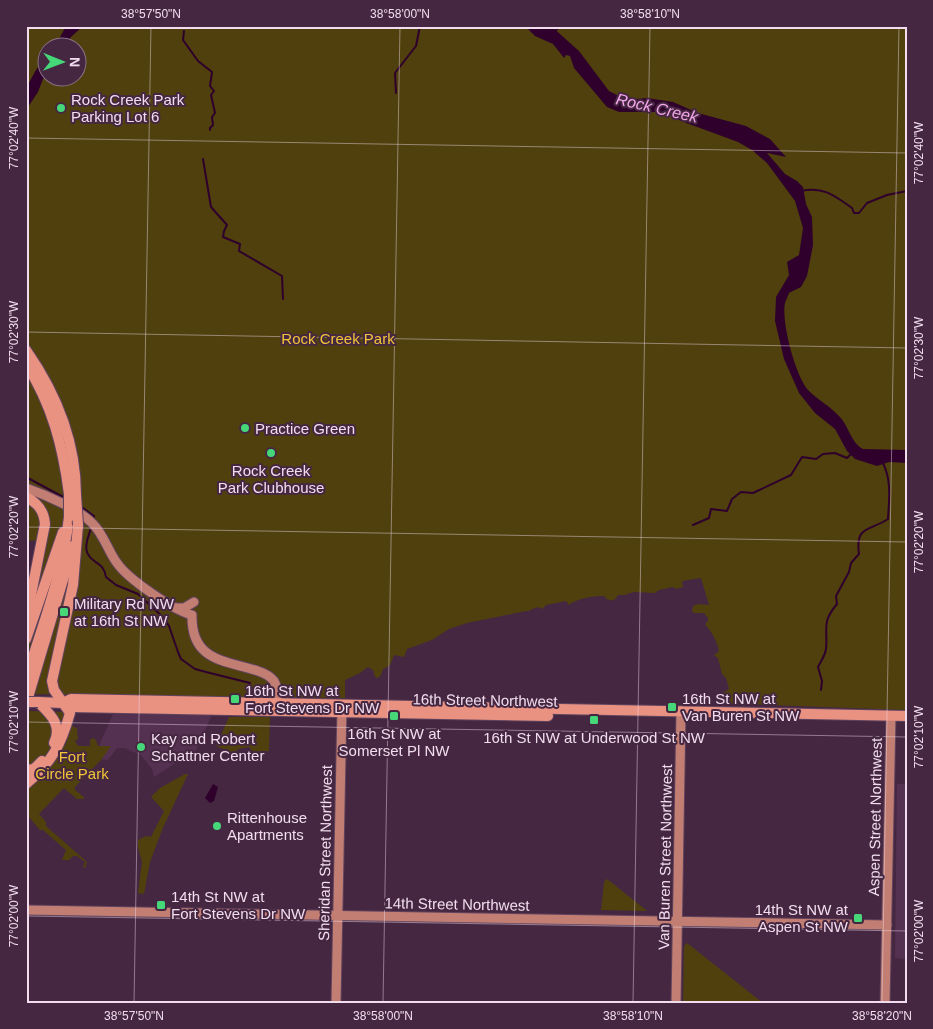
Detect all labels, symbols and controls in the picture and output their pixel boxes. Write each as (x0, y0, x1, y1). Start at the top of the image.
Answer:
text: 38°57'50"N (121, 7, 181, 21)
text: 38°58'00"N (370, 7, 430, 21)
text: 38°58'10"N (620, 7, 680, 21)
north arrow (38, 38, 88, 88)
text: N (67, 57, 83, 67)
water label: Rock Creek (614, 90, 701, 126)
place label: Rock Creek Park Parking Lot 6 (71, 91, 185, 125)
marker: Rock Creek Park Parking Lot 6 (55, 102, 67, 114)
text: 77°02'40"W (7, 106, 21, 169)
text: 77°02'40"W (912, 121, 926, 184)
text: 77°02'30"W (7, 300, 21, 363)
text: 77°02'30"W (912, 316, 926, 379)
park label: Rock Creek Park (281, 330, 395, 347)
place label: Practice Green (255, 420, 355, 437)
marker: Practice Green (239, 422, 251, 434)
marker: Rock Creek Park Clubhouse (265, 447, 277, 459)
place label: Rock Creek Park Clubhouse (218, 462, 324, 496)
text: 77°02'20"W (7, 495, 21, 558)
text: 77°02'20"W (912, 510, 926, 573)
place label: Military Rd NW at 16th St NW (74, 595, 175, 629)
marker: Military Rd NW at 16th St NW (58, 606, 70, 618)
place label: 16th St NW at Fort Stevens Dr NW (245, 682, 380, 716)
text: 77°02'10"W (7, 690, 21, 753)
street label: 16th Street Northwest (412, 690, 559, 710)
place label: 16th St NW at Van Buren St NW (682, 690, 800, 724)
marker: 16th St NW at Fort Stevens Dr NW (229, 693, 241, 705)
marker: 16th St NW at Van Buren St NW (666, 701, 678, 713)
text: 77°02'10"W (912, 705, 926, 768)
marker: 16th St NW at Somerset Pl NW (388, 710, 400, 722)
marker: 16th St NW at Underwood St NW (588, 714, 600, 726)
place label: 16th St NW at Somerset Pl NW (339, 725, 450, 759)
place label: 16th St NW at Underwood St NW (483, 729, 706, 746)
place label: Kay and Robert Schattner Center (151, 730, 264, 764)
street label: Aspen Street Northwest (865, 737, 885, 896)
marker: Kay and Robert Schattner Center (135, 741, 147, 753)
park label: Fort Circle Park (35, 748, 109, 782)
street label: Van Buren Street Northwest (655, 763, 675, 950)
street label: Sheridan Street Northwest (315, 764, 335, 941)
place label: Rittenhouse Apartments (227, 809, 307, 843)
marker: Rittenhouse Apartments (211, 820, 223, 832)
text: 77°02'00"W (7, 884, 21, 947)
place label: 14th St NW at Fort Stevens Dr NW (171, 888, 306, 922)
street label: 14th Street Northwest (384, 894, 531, 914)
marker: 14th St NW at Fort Stevens Dr NW (155, 899, 167, 911)
text: 77°02'00"W (912, 899, 926, 962)
place label: 14th St NW at Aspen St NW (755, 901, 849, 935)
marker: 14th St NW at Aspen St NW (852, 912, 864, 924)
text: 38°57'50"N (104, 1009, 164, 1023)
text: 38°58'00"N (353, 1009, 413, 1023)
text: 38°58'10"N (603, 1009, 663, 1023)
text: 38°58'20"N (852, 1009, 912, 1023)

